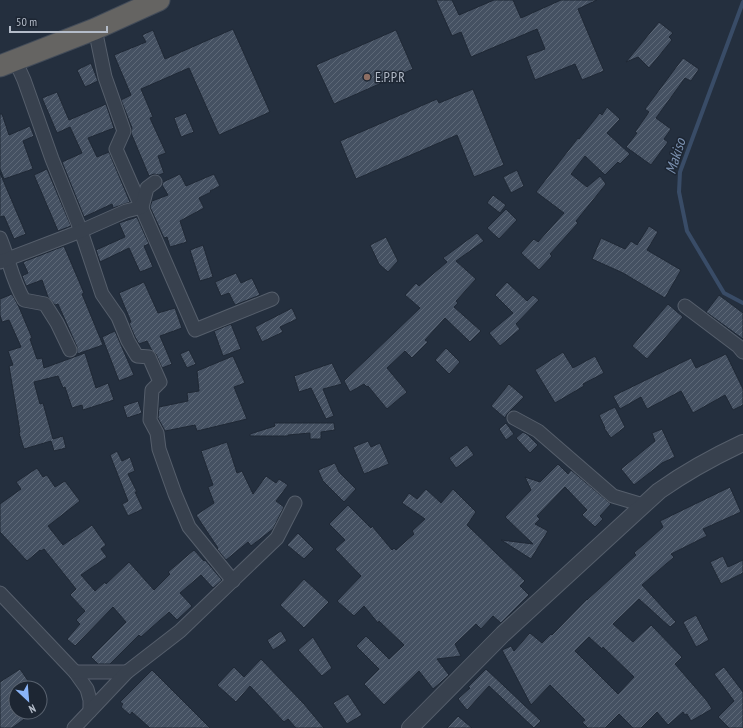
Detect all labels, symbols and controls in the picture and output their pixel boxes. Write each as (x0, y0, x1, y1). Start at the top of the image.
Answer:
scale bar (10, 8, 107, 34)
text: 50 m (16, 14, 37, 29)
place label: E.P.P.R (375, 68, 405, 86)
marker: E.P.P.R (362, 72, 372, 82)
water label: Makiso (661, 134, 690, 176)
north arrow (8, 680, 48, 720)
text: N (27, 701, 38, 717)

